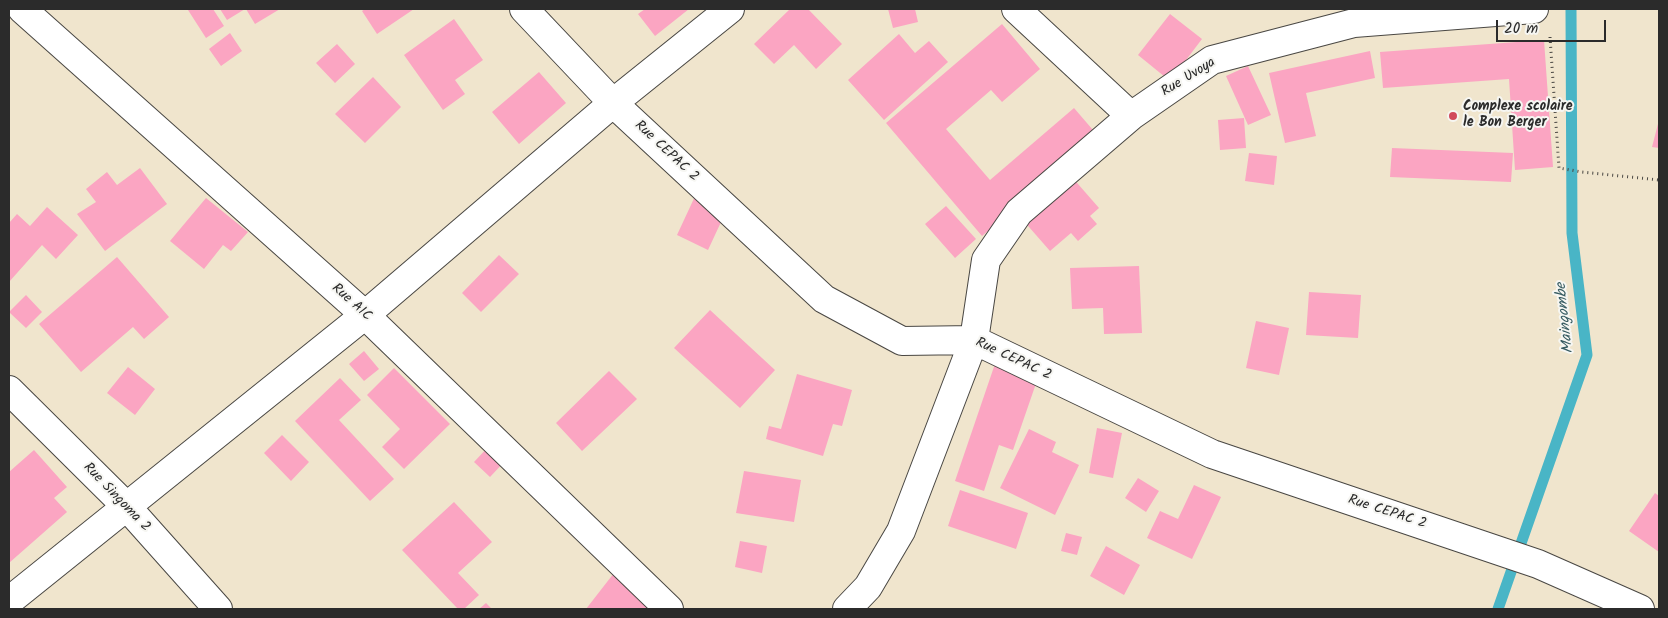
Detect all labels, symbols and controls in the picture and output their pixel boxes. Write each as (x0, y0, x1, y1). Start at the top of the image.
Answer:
scale bar (1498, 10, 1608, 42)
text: 20 m (1504, 17, 1538, 41)
street label: Rue Uvoya (1159, 55, 1219, 101)
place label: Complexe scolaire le Bon Berger (1463, 100, 1573, 132)
marker: Complexe scolaire le Bon Berger (1447, 110, 1459, 122)
street label: Rue CEPAC 2 (630, 118, 702, 186)
street label: Rue AIC (328, 281, 374, 325)
water label: Maingombe (1553, 282, 1579, 354)
street label: Rue CEPAC 2 (972, 335, 1054, 385)
street label: Rue Singoma 2 (79, 460, 153, 536)
street label: Rue CEPAC 2 (1346, 492, 1428, 534)

